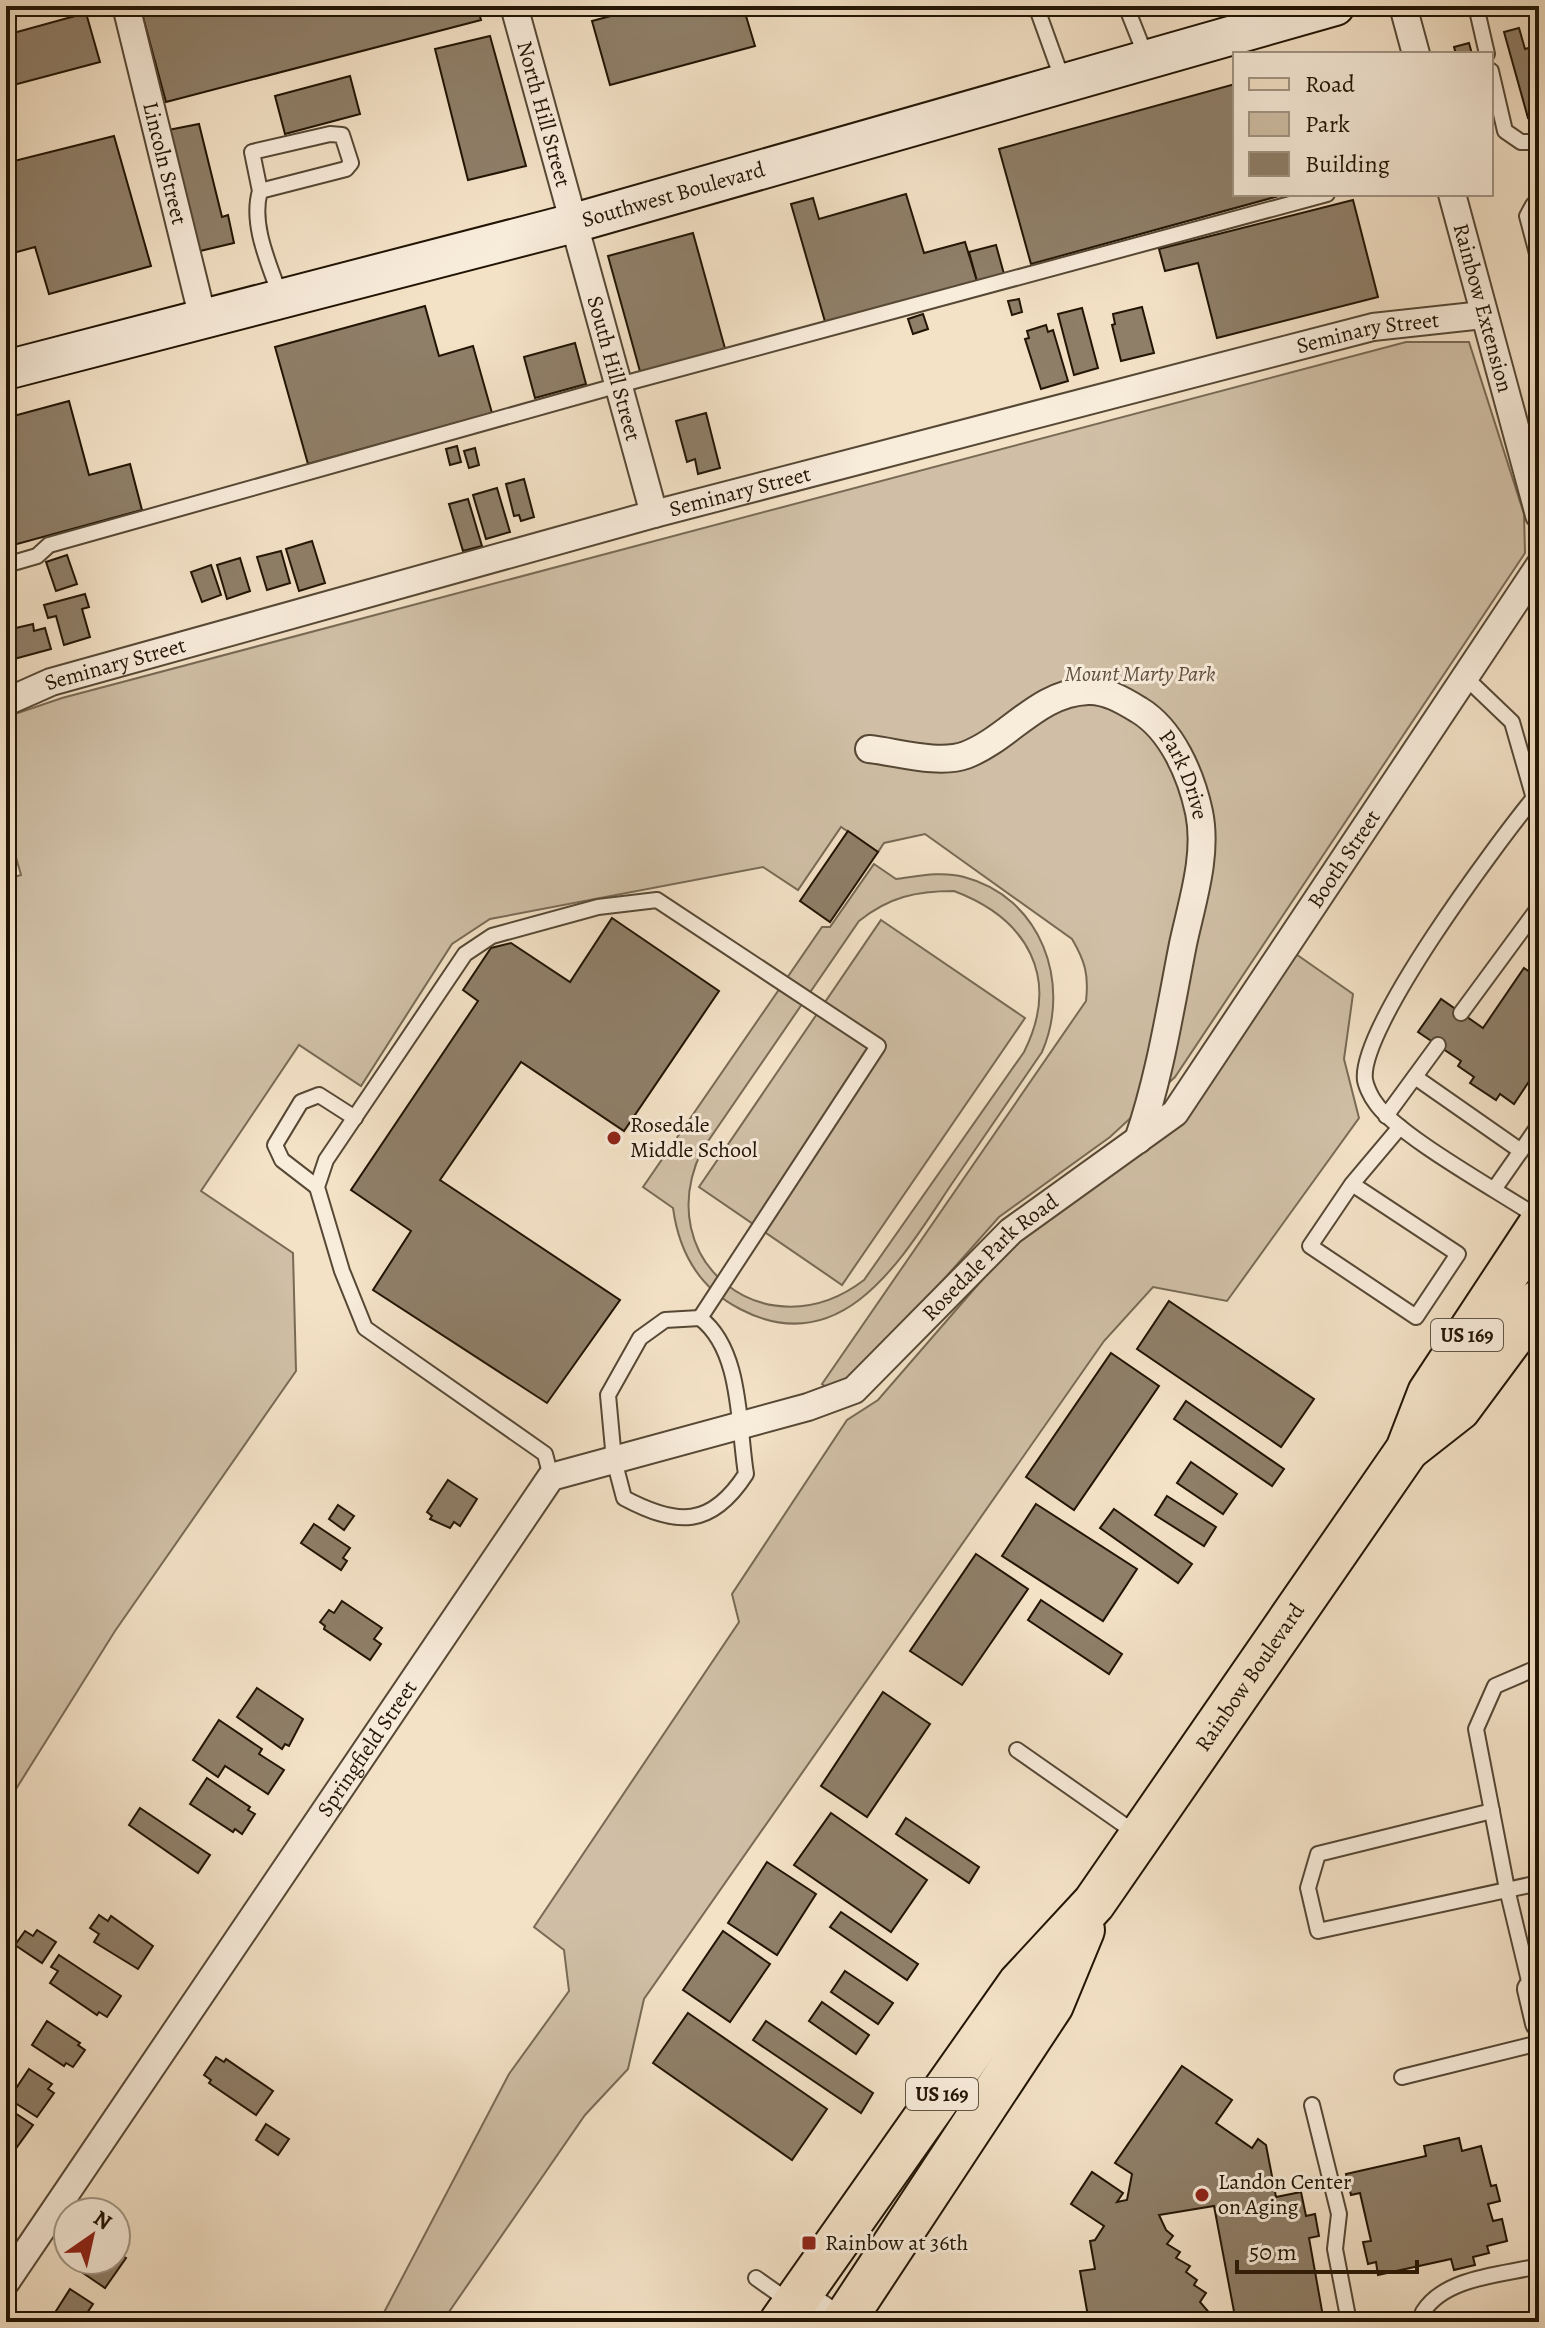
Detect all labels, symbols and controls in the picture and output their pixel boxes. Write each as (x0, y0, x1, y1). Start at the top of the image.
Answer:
street label: North Hill Street (509, 38, 578, 190)
legend (1233, 52, 1493, 196)
text: Road (1305, 68, 1355, 100)
street label: Lincoln Street (135, 99, 194, 228)
text: Park (1305, 108, 1350, 140)
text: Building (1305, 148, 1390, 180)
street label: Southwest Boulevard (578, 154, 768, 235)
street label: Rainbow Extension (1446, 220, 1520, 396)
street label: South Hill Street (580, 293, 648, 444)
street label: Seminary Street (1293, 305, 1441, 361)
street label: Seminary Street (666, 459, 814, 524)
street label: Seminary Street (40, 630, 189, 698)
park label: Mount Marty Park (1064, 659, 1216, 689)
street label: Park Drive (1152, 723, 1215, 822)
street label: Booth Street (1300, 804, 1388, 914)
place label: Rosedale Middle School (630, 1110, 757, 1165)
marker: Rosedale Middle School (605, 1129, 623, 1147)
street label: Rosedale Park Road (915, 1187, 1064, 1328)
road number: US 169 (1431, 1319, 1503, 1351)
street label: Rainbow Boulevard (1188, 1597, 1312, 1758)
street label: Springfield Street (310, 1674, 424, 1823)
road number: US 169 (906, 2078, 978, 2110)
place label: Landon Center on Aging (1218, 2167, 1351, 2222)
marker: Landon Center on Aging (1193, 2186, 1211, 2204)
north arrow (52, 2196, 132, 2276)
text: N (88, 2203, 118, 2237)
scale bar (1237, 2224, 1417, 2274)
place label: Rainbow at 36th (825, 2228, 969, 2258)
marker: Rainbow at 36th (800, 2234, 818, 2252)
text: 50 m (1249, 2236, 1297, 2268)

